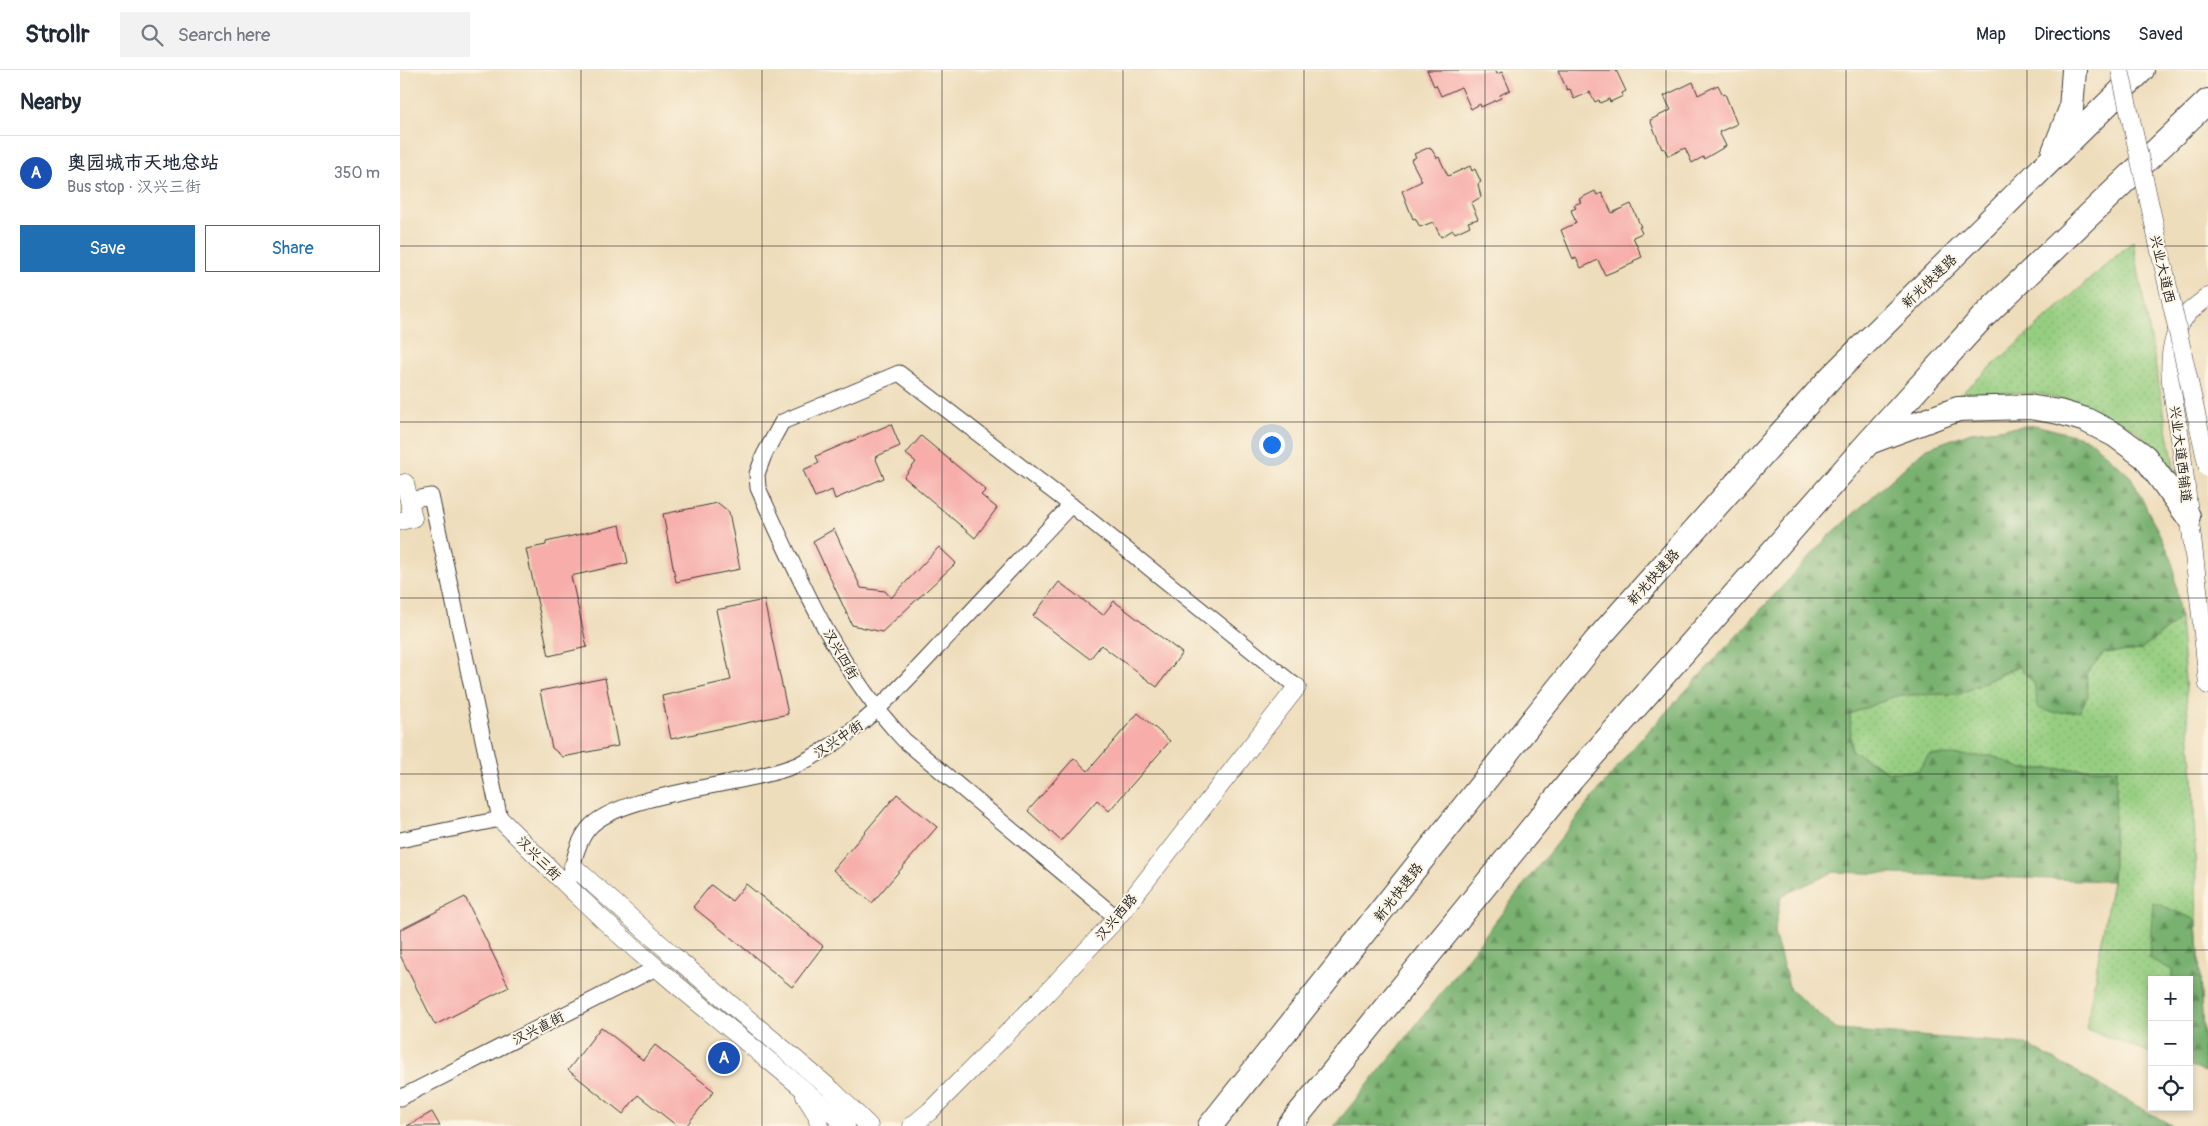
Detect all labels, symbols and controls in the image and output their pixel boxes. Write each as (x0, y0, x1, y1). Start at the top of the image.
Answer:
search box (120, 12, 470, 57)
text: Strollr (25, 20, 90, 49)
icon: search (138, 21, 166, 49)
text: Search here (178, 23, 270, 47)
text: Map (1976, 23, 2006, 46)
text: Directions (2034, 23, 2110, 46)
text: Saved (2138, 23, 2183, 46)
text: Nearby (20, 89, 81, 116)
text: 奥园城市天地总站 (67, 151, 219, 175)
text: A (31, 163, 41, 183)
text: 350 m (334, 163, 380, 183)
text: Bus stop · 汉兴三街 (67, 177, 201, 197)
button: Save (20, 225, 195, 272)
button: Share (205, 225, 380, 272)
street label: 兴业大道西 (2146, 233, 2179, 305)
street label: 新光快速路 (1898, 251, 1960, 312)
street label: 兴业大道西铺道 (2166, 404, 2195, 504)
your location (1259, 432, 1285, 458)
street label: 新光快速路 (1624, 546, 1683, 609)
street label: 汉兴四街 (819, 626, 862, 683)
street label: 汉兴中街 (810, 717, 866, 762)
street label: 汉兴三街 (513, 833, 564, 884)
street label: 新光快速路 (1370, 859, 1427, 925)
street label: 汉兴西路 (1092, 890, 1141, 944)
map controls (2148, 976, 2193, 1111)
button: + (2148, 976, 2193, 1021)
street label: 汉兴直街 (509, 1008, 567, 1049)
button: − (2148, 1021, 2193, 1066)
pin: A (708, 1039, 740, 1077)
button: locate (2148, 1066, 2193, 1111)

